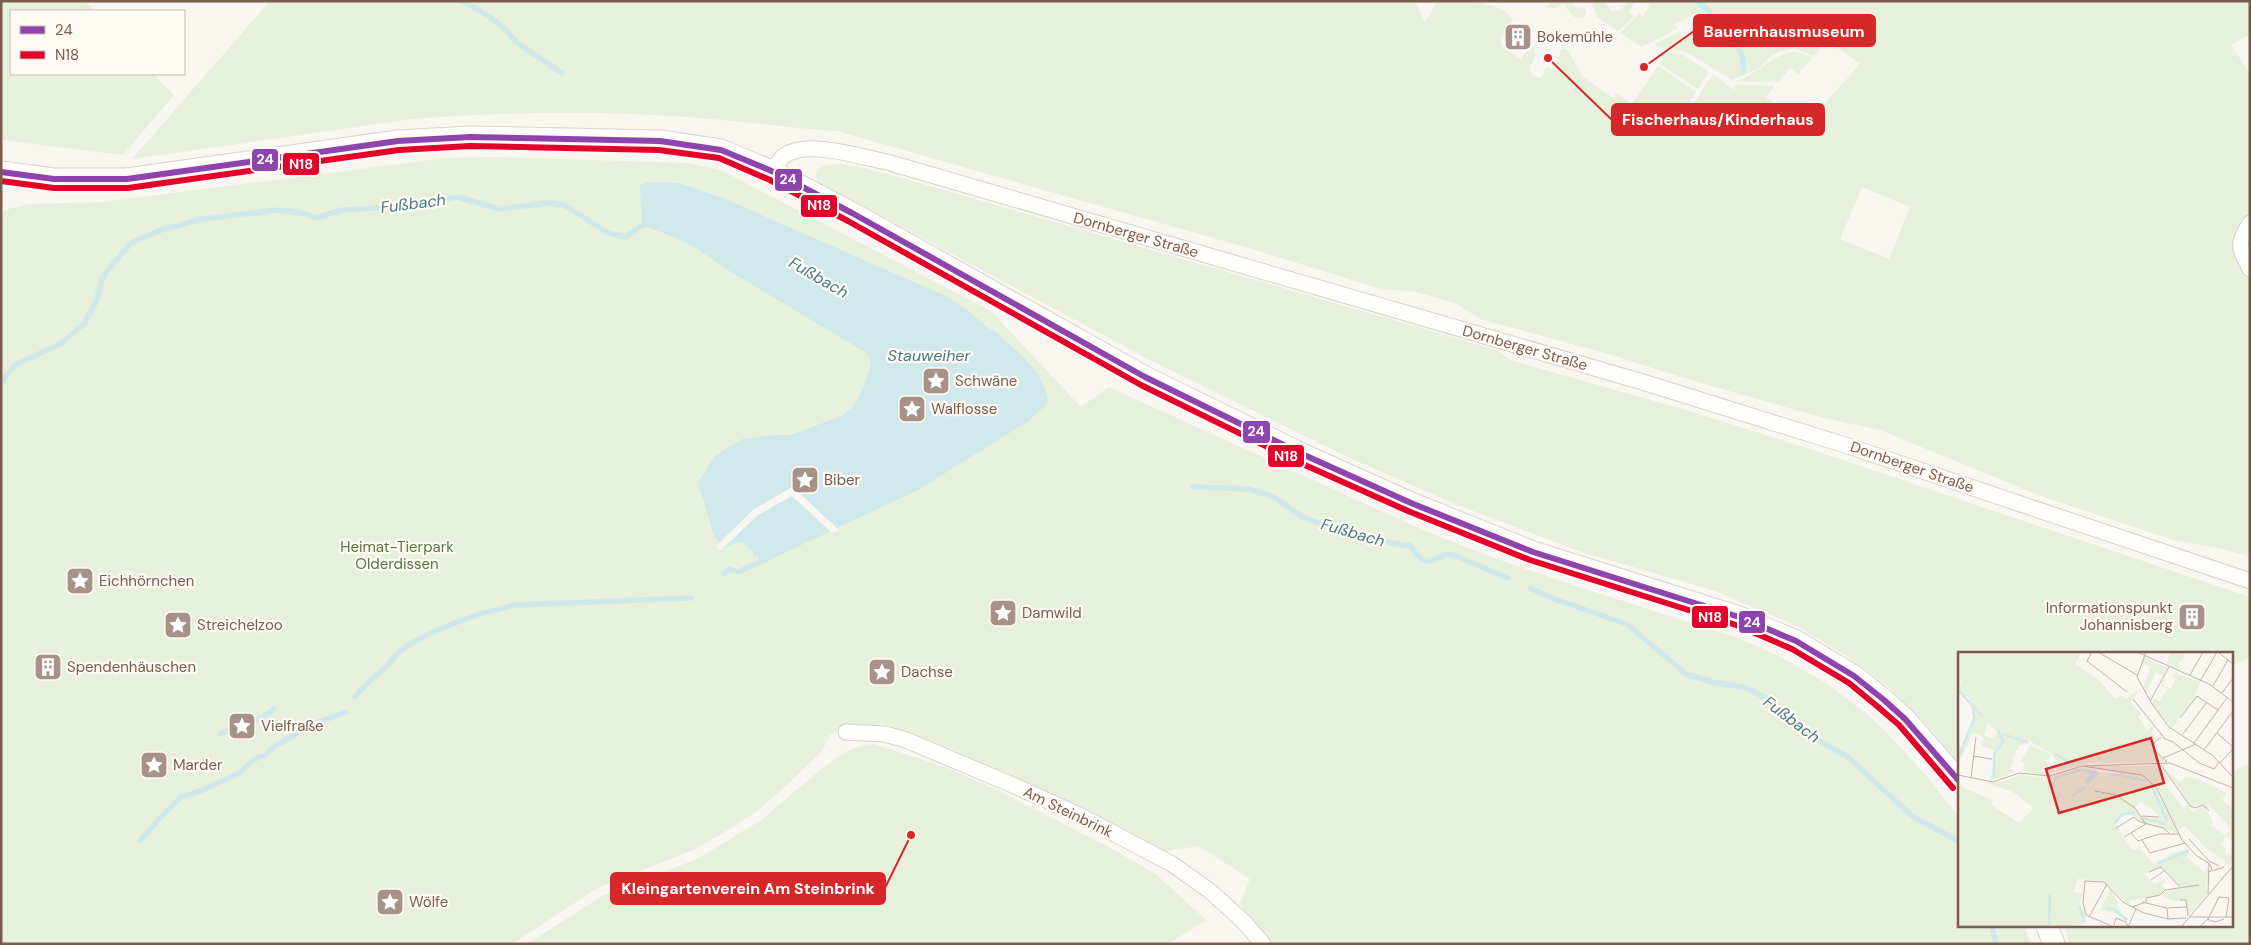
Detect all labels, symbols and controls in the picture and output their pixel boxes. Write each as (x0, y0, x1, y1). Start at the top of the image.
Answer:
legend (10, 10, 185, 75)
callout: Bauernhausmuseum (1694, 15, 1875, 46)
text: 24 (55, 20, 73, 40)
text: Bauernhausmuseum (1703, 21, 1865, 42)
building icon: Bokemühle (1503, 22, 1533, 52)
place label: Bokemühle (1537, 27, 1613, 47)
text: N18 (55, 45, 79, 65)
callout: Fischerhaus/Kinderhaus (1612, 104, 1824, 135)
text: Fischerhaus/Kinderhaus (1622, 109, 1814, 130)
line badge: 24 (251, 148, 279, 172)
text: 24 (256, 150, 274, 168)
line badge: N18 (282, 152, 320, 176)
text: N18 (289, 155, 313, 173)
line badge: 24 (774, 168, 803, 192)
text: 24 (779, 170, 797, 188)
water label: Fußbach (379, 189, 447, 218)
line badge: N18 (800, 194, 838, 218)
text: N18 (807, 196, 831, 214)
street label: Dornberger Straße (1071, 208, 1201, 262)
water label: Fußbach (785, 252, 852, 303)
street label: Dornberger Straße (1460, 321, 1590, 375)
water label: Stauweiher (888, 345, 971, 366)
place icon: Schwäne (921, 366, 951, 396)
place label: Schwäne (955, 371, 1017, 391)
place icon: Walflosse (897, 394, 927, 424)
place label: Walflosse (931, 399, 997, 419)
line badge: 24 (1242, 420, 1271, 444)
text: 24 (1247, 422, 1265, 440)
street label: Dornberger Straße (1848, 436, 1976, 498)
line badge: N18 (1267, 444, 1305, 468)
text: N18 (1274, 447, 1298, 465)
place icon: Biber (790, 465, 820, 495)
place label: Biber (824, 470, 861, 490)
water label: Fußbach (1319, 513, 1387, 552)
park label: Heimat-Tierpark Olderdissen (340, 537, 454, 574)
place icon: Eichhörnchen (65, 566, 95, 596)
place label: Eichhörnchen (99, 571, 194, 591)
place icon: Damwild (988, 598, 1018, 628)
place label: Informationspunkt Johannisberg (2046, 598, 2173, 635)
building icon: Informationspunkt Johannisberg (2177, 602, 2207, 632)
place label: Damwild (1022, 603, 1082, 623)
line badge: N18 (1691, 605, 1729, 629)
text: N18 (1698, 608, 1722, 626)
place icon: Streichelzoo (163, 610, 193, 640)
line badge: 24 (1738, 610, 1766, 634)
text: 24 (1743, 613, 1761, 631)
place label: Streichelzoo (197, 615, 283, 635)
building icon: Spendenhäuschen (33, 652, 63, 682)
inset map (1958, 652, 2234, 928)
place label: Spendenhäuschen (67, 657, 196, 677)
place icon: Dachse (867, 657, 897, 687)
place label: Dachse (901, 662, 953, 682)
water label: Fußbach (1759, 691, 1824, 747)
place icon: Vielfraße (227, 711, 257, 741)
place label: Vielfraße (261, 716, 324, 736)
place icon: Marder (139, 750, 169, 780)
place label: Marder (173, 755, 223, 775)
street label: Am Steinbrink (1020, 782, 1116, 842)
callout: Kleingartenverein Am Steinbrink (611, 873, 885, 904)
text: Kleingartenverein Am Steinbrink (621, 878, 876, 899)
place icon: Wölfe (375, 887, 405, 917)
place label: Wölfe (409, 892, 448, 912)

